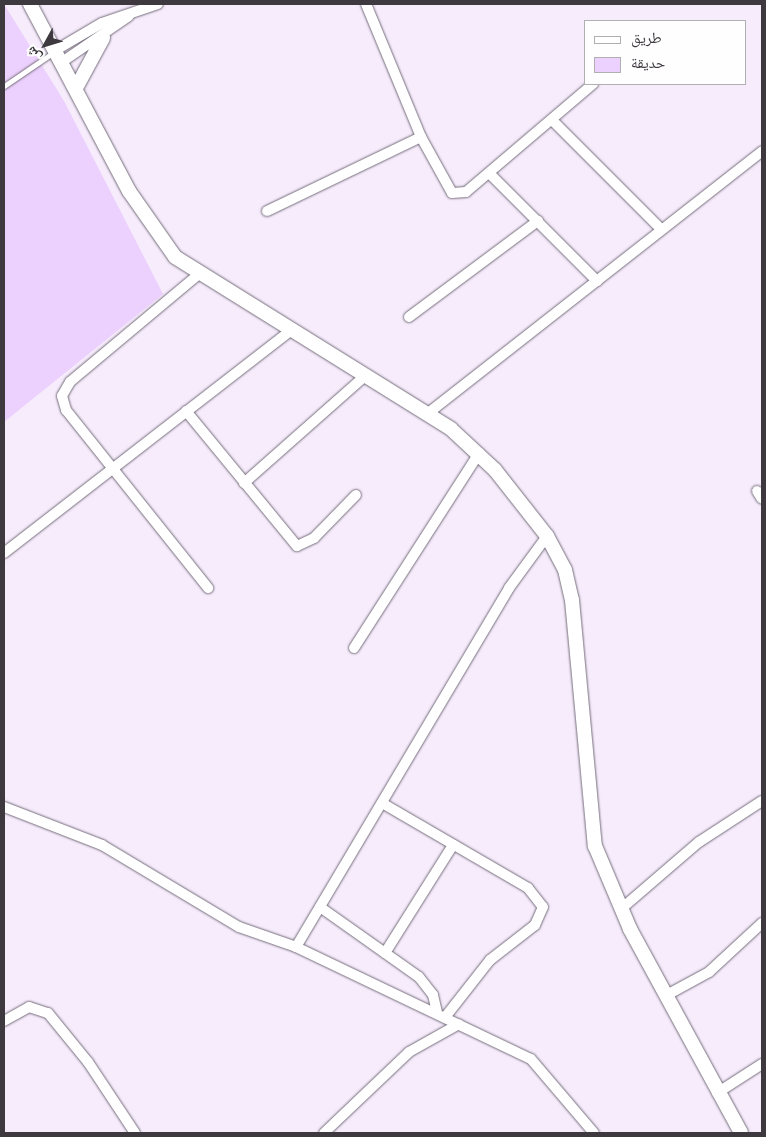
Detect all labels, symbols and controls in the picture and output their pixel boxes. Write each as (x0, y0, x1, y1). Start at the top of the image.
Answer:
north arrow (20, 20, 70, 70)
legend (584, 20, 746, 85)
text: طريق (631, 29, 662, 46)
text: ش (22, 44, 44, 65)
text: حديقة (631, 54, 665, 71)

